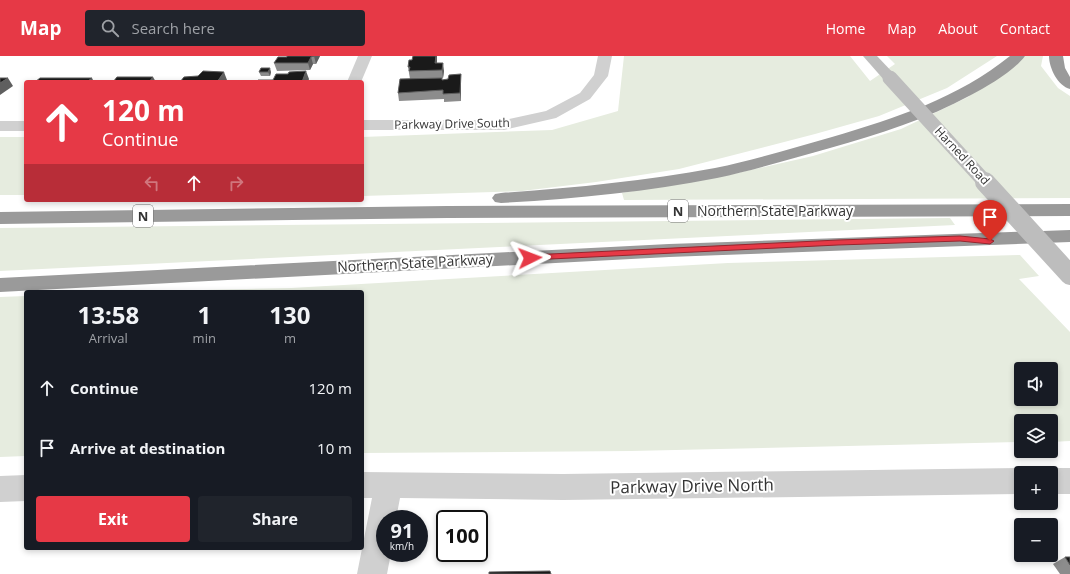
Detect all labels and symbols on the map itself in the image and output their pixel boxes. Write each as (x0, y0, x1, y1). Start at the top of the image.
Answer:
street label: Parkway Drive South (394, 114, 510, 133)
street label: Harned Road (931, 123, 994, 188)
road number: N (668, 200, 688, 222)
pin (973, 200, 1007, 241)
street label: Northern State Parkway (697, 201, 854, 220)
road number: N (133, 205, 153, 227)
position arrow (509, 237, 551, 279)
street label: Northern State Parkway (337, 249, 494, 276)
street label: Parkway Drive North (610, 473, 774, 498)
speed limit sign: 100 (436, 510, 488, 562)

